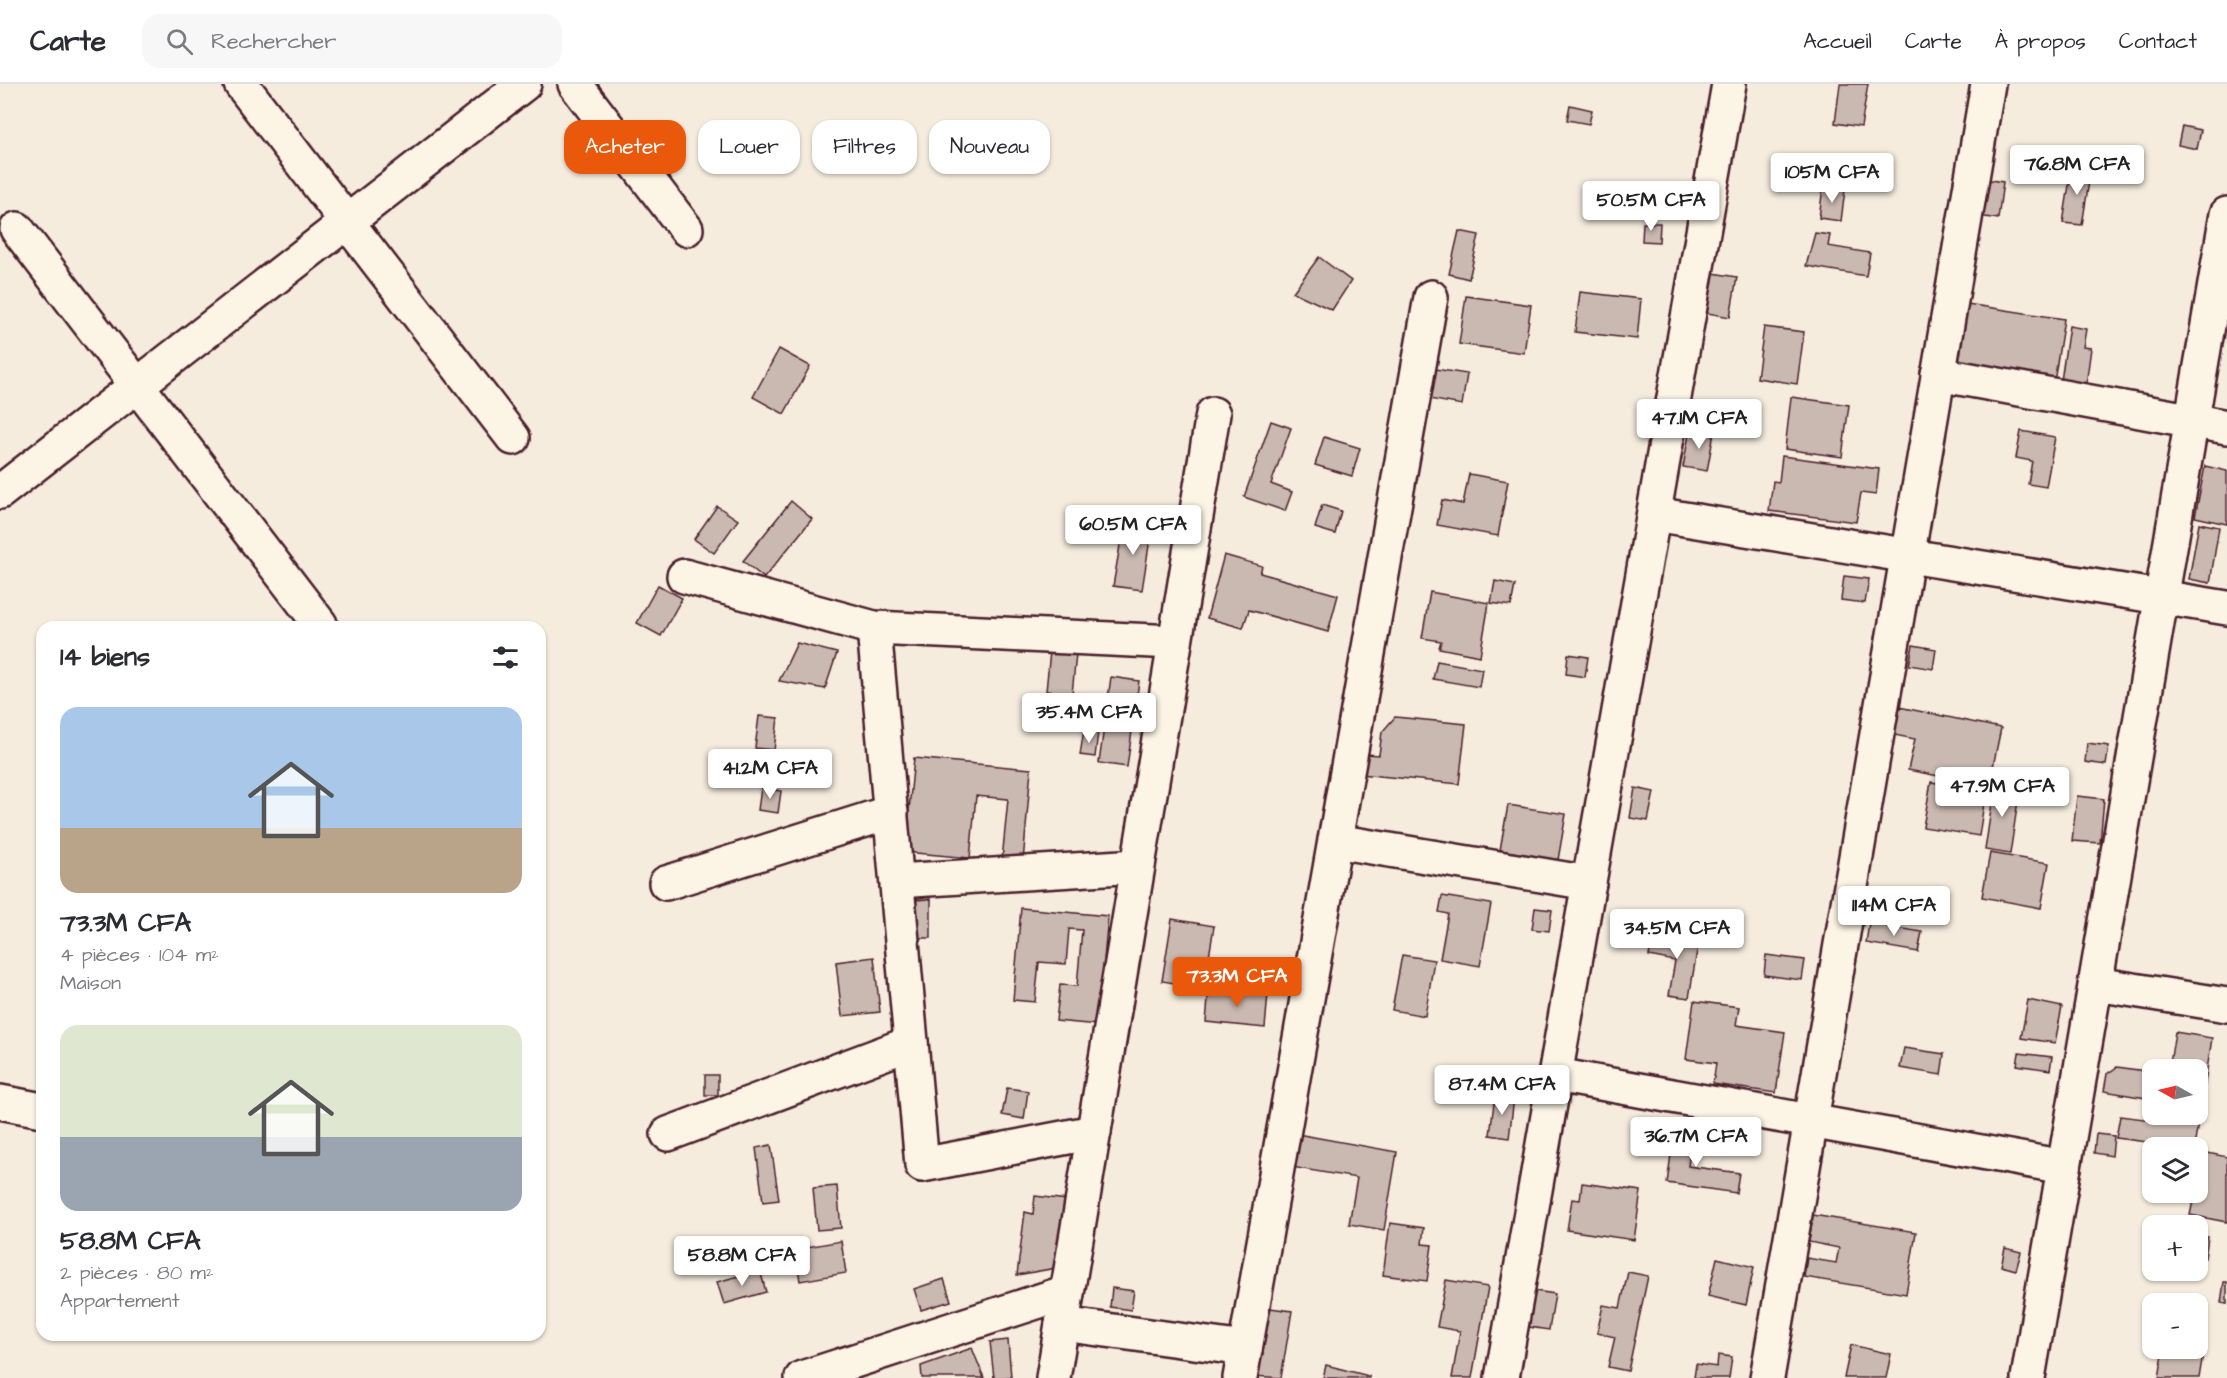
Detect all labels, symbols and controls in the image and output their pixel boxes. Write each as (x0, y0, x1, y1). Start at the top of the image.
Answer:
search box (142, 14, 562, 68)
text: Carte (30, 22, 106, 61)
icon: search (163, 25, 196, 58)
text: Rechercher (211, 26, 336, 57)
text: Accueil (1803, 27, 1872, 56)
text: Carte (1905, 27, 1962, 56)
text: À propos (1995, 27, 2086, 56)
text: Contact (2119, 27, 2197, 56)
chip: Acheter (564, 120, 686, 174)
chip: Louer (698, 120, 800, 174)
chip: Filtres (812, 120, 917, 174)
chip: Nouveau (929, 120, 1050, 174)
pin: 76.8M CFA (2008, 145, 2146, 196)
text: 76.8M CFA (2024, 150, 2130, 178)
pin: 105M CFA (1770, 153, 1894, 204)
text: 105M CFA (1785, 158, 1879, 186)
pin: 50.5M CFA (1582, 181, 1720, 232)
text: 50.5M CFA (1596, 186, 1706, 214)
pin: 47.1M CFA (1630, 399, 1768, 450)
text: 47.1M CFA (1651, 404, 1747, 432)
pin: 60.5M CFA (1064, 505, 1202, 556)
text: 60.5M CFA (1079, 510, 1187, 538)
text: 14 biens (60, 639, 150, 675)
icon: filters (489, 641, 522, 674)
pin: 35.4M CFA (1020, 693, 1158, 744)
text: 35.4M CFA (1036, 698, 1142, 726)
icon: home (237, 746, 345, 854)
pin: 41.2M CFA (701, 749, 839, 800)
text: 41.2M CFA (722, 754, 818, 782)
pin: 47.9M CFA (1933, 767, 2071, 818)
text: 47.9M CFA (1949, 772, 2055, 800)
pin: 114M CFA (1832, 886, 1956, 937)
text: 114M CFA (1852, 891, 1936, 919)
text: 73.3M CFA (60, 905, 191, 941)
pin: 34.5M CFA (1608, 909, 1746, 960)
text: 34.5M CFA (1624, 914, 1730, 942)
text: 4 pièces · 104 m² (60, 941, 219, 969)
pin: 73.3M CFA (1168, 957, 1306, 1008)
text: 73.3M CFA (1187, 962, 1287, 990)
text: Maison (60, 969, 121, 997)
north arrow (2142, 1059, 2208, 1125)
map controls (2142, 1059, 2208, 1359)
icon: home (237, 1064, 345, 1172)
pin: 87.4M CFA (1433, 1065, 1571, 1116)
text: 87.4M CFA (1448, 1070, 1556, 1098)
pin: 36.7M CFA (1627, 1117, 1765, 1168)
text: 36.7M CFA (1644, 1122, 1748, 1150)
button: layers (2142, 1137, 2208, 1203)
button: + (2142, 1215, 2208, 1281)
text: 58.8M CFA (60, 1223, 201, 1259)
pin: 58.8M CFA (673, 1236, 811, 1287)
text: 58.8M CFA (688, 1241, 796, 1269)
text: 2 pièces · 80 m² (60, 1259, 213, 1287)
text: Appartement (60, 1287, 180, 1315)
button: − (2142, 1293, 2208, 1359)

